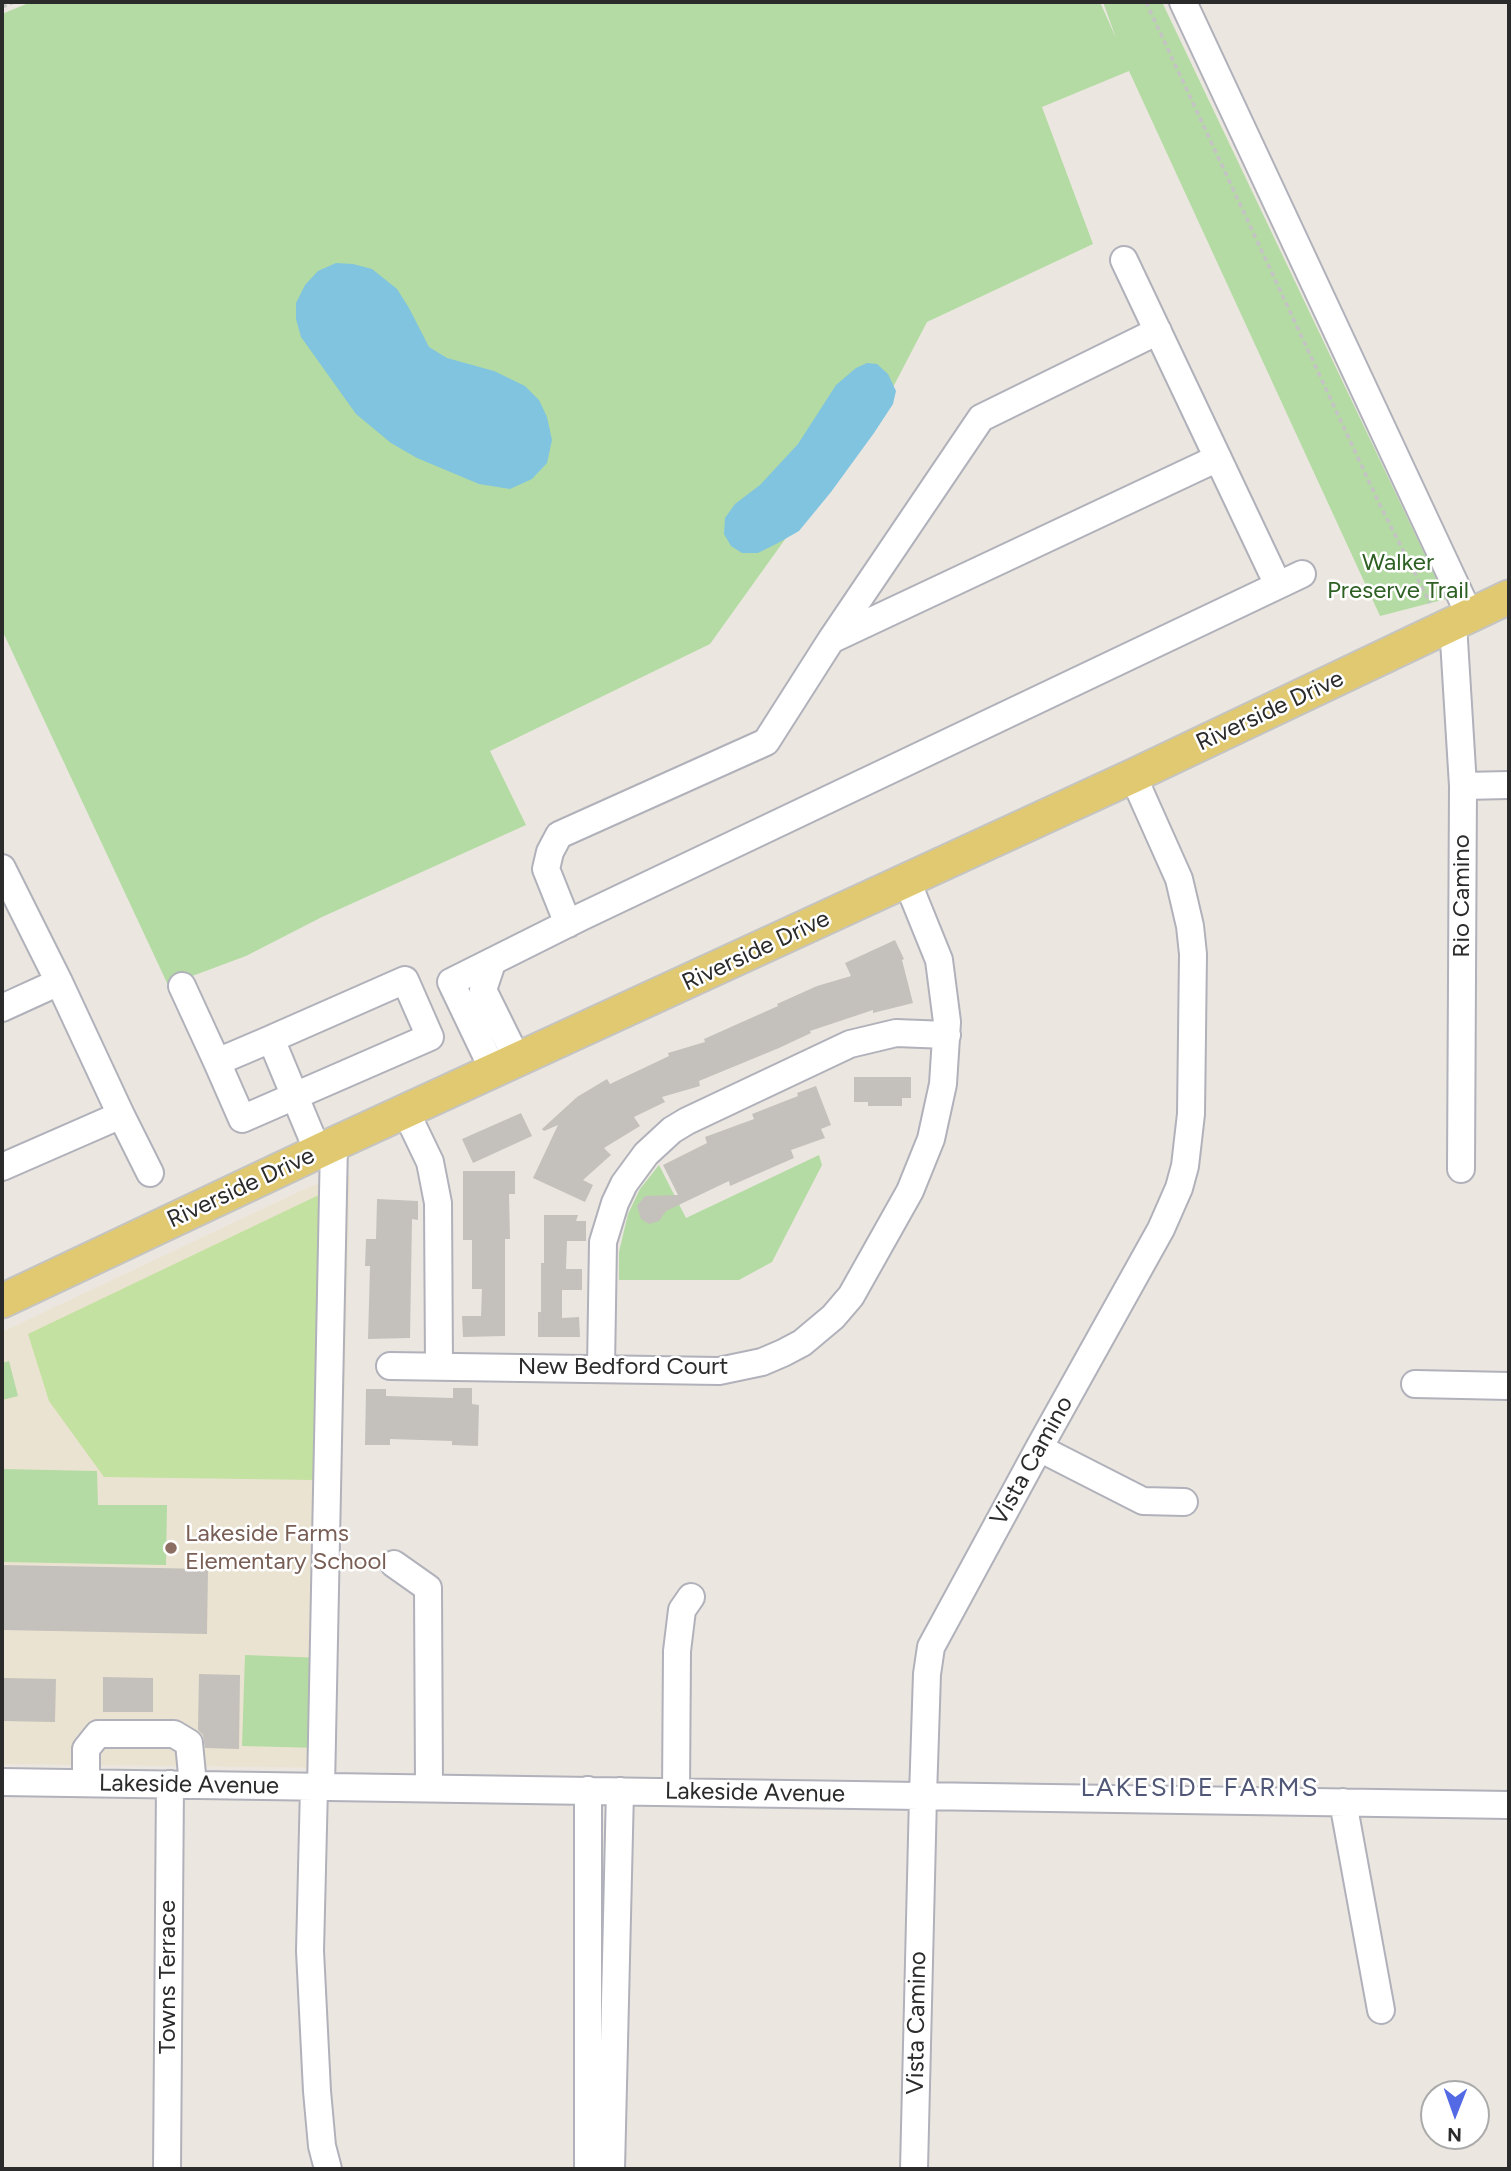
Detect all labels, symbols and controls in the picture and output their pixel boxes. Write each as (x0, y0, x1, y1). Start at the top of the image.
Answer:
park label: Walker Preserve Trail (1327, 549, 1469, 605)
street label: Riverside Drive (1192, 664, 1348, 758)
street label: Rio Camino (1448, 834, 1476, 958)
street label: Riverside Drive (678, 904, 834, 998)
street label: Riverside Drive (163, 1141, 319, 1235)
street label: New Bedford Court (518, 1353, 728, 1381)
street label: Vista Camino (985, 1391, 1079, 1531)
place label: Lakeside Farms Elementary School (185, 1520, 387, 1576)
marker: Lakeside Farms Elementary School (163, 1540, 179, 1556)
street label: Lakeside Avenue (99, 1769, 279, 1801)
district label: LAKESIDE FARMS (1082, 1772, 1318, 1804)
street label: Lakeside Avenue (665, 1777, 845, 1809)
street label: Towns Terrace (154, 1900, 182, 2054)
street label: Vista Camino (901, 1951, 933, 2095)
north arrow (1420, 2080, 1490, 2150)
text: N (1447, 2123, 1462, 2146)

